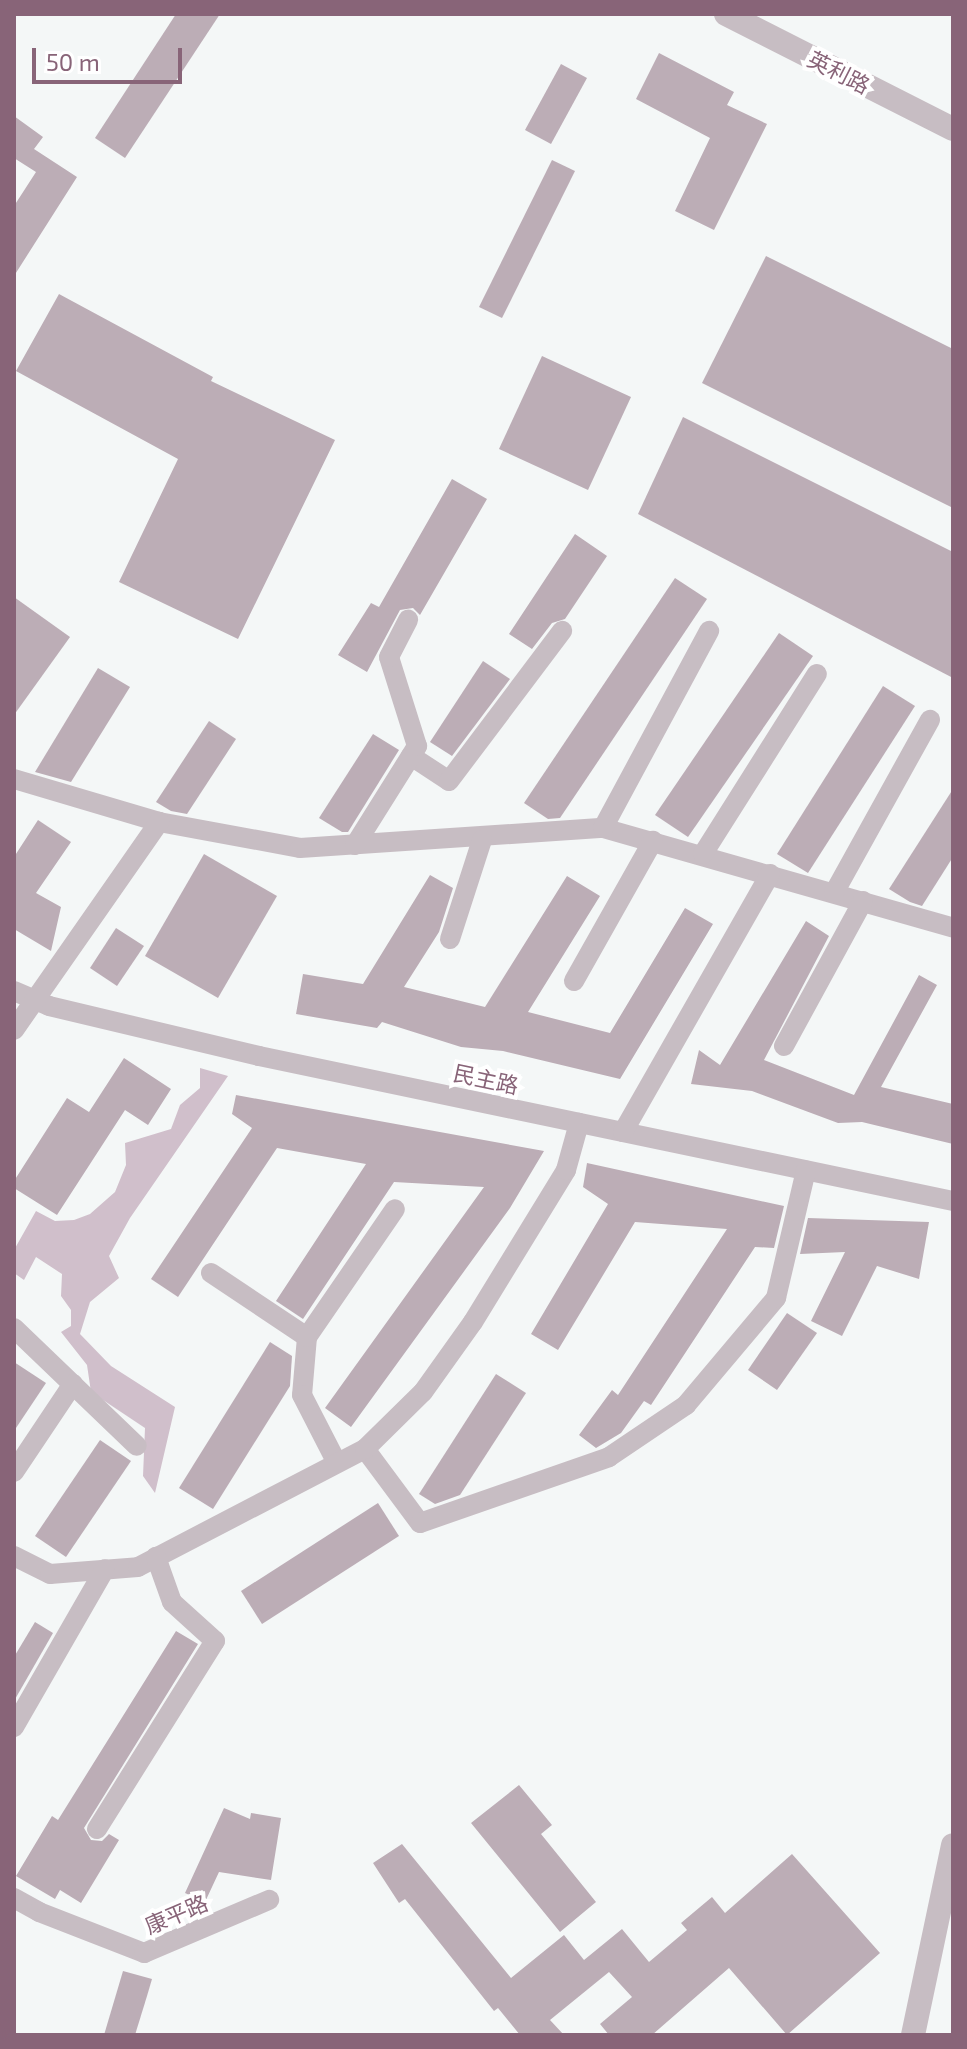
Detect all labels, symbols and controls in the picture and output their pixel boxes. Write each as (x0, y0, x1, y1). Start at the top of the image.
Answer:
scale bar (36, 32, 186, 82)
street label: 英利路 (804, 45, 874, 99)
text: 50 m (46, 47, 100, 76)
street label: 民主路 (451, 1059, 521, 1099)
street label: 康平路 (140, 1889, 212, 1939)

